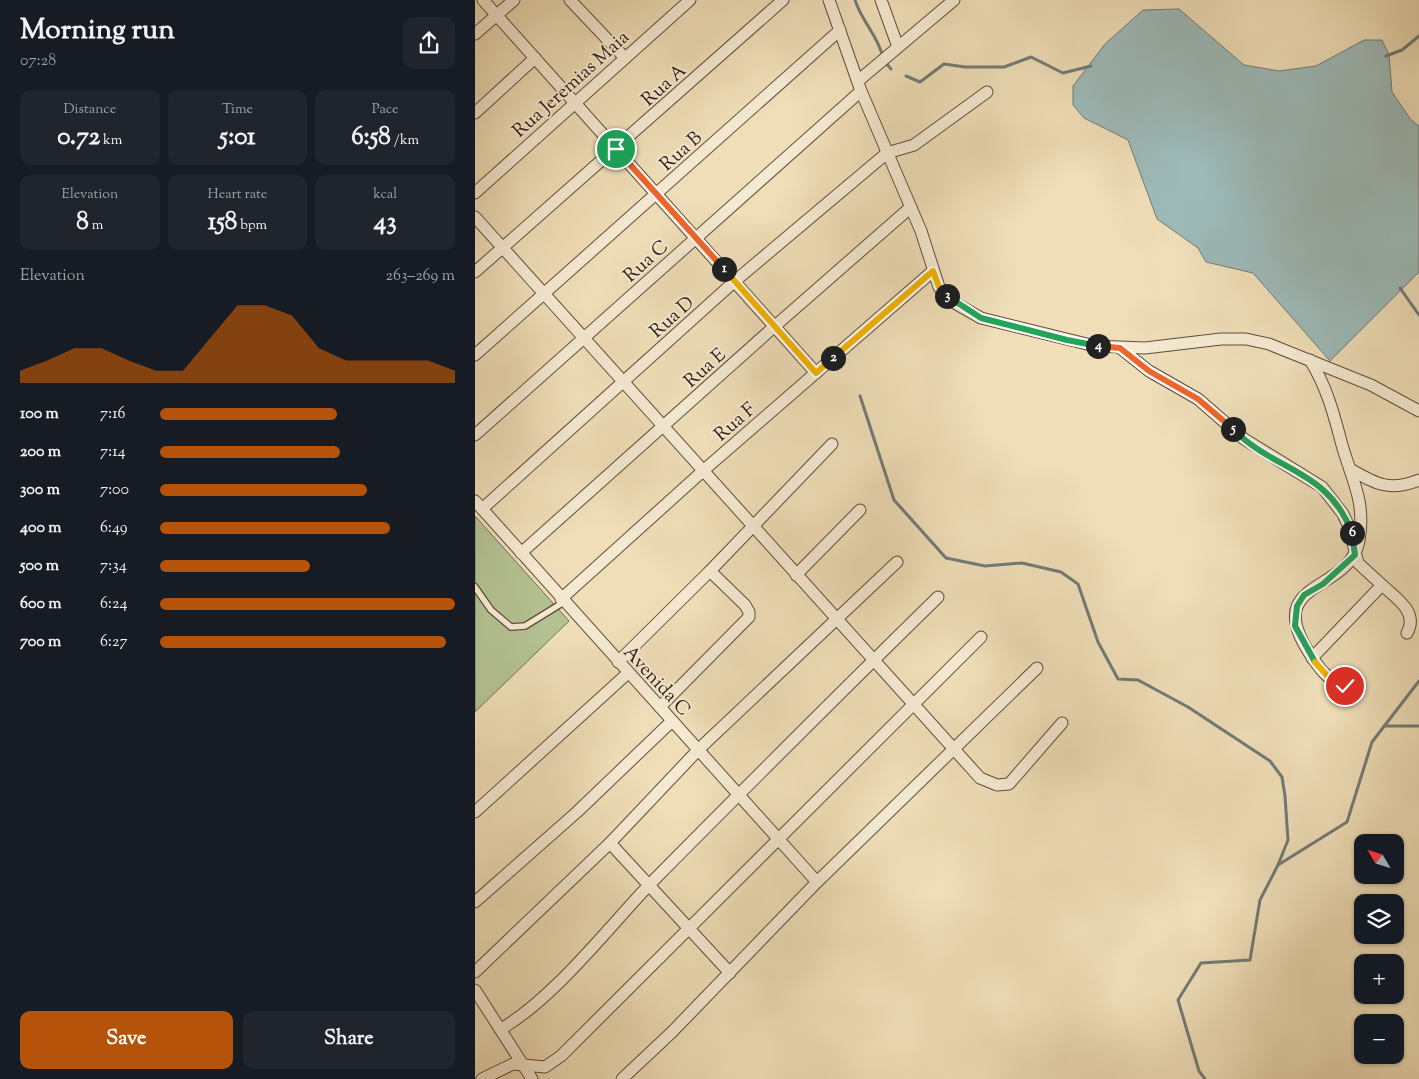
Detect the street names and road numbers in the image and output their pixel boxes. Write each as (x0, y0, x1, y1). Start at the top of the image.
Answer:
street label: Rua Jeremias Maia (507, 25, 636, 145)
street label: Rua A (636, 58, 694, 113)
street label: Rua B (655, 125, 709, 178)
street label: Rua C (618, 234, 675, 289)
street label: Rua D (644, 290, 701, 345)
street label: Rua E (679, 342, 733, 395)
street label: Rua F (709, 397, 763, 449)
street label: Avenida C (616, 640, 696, 723)

